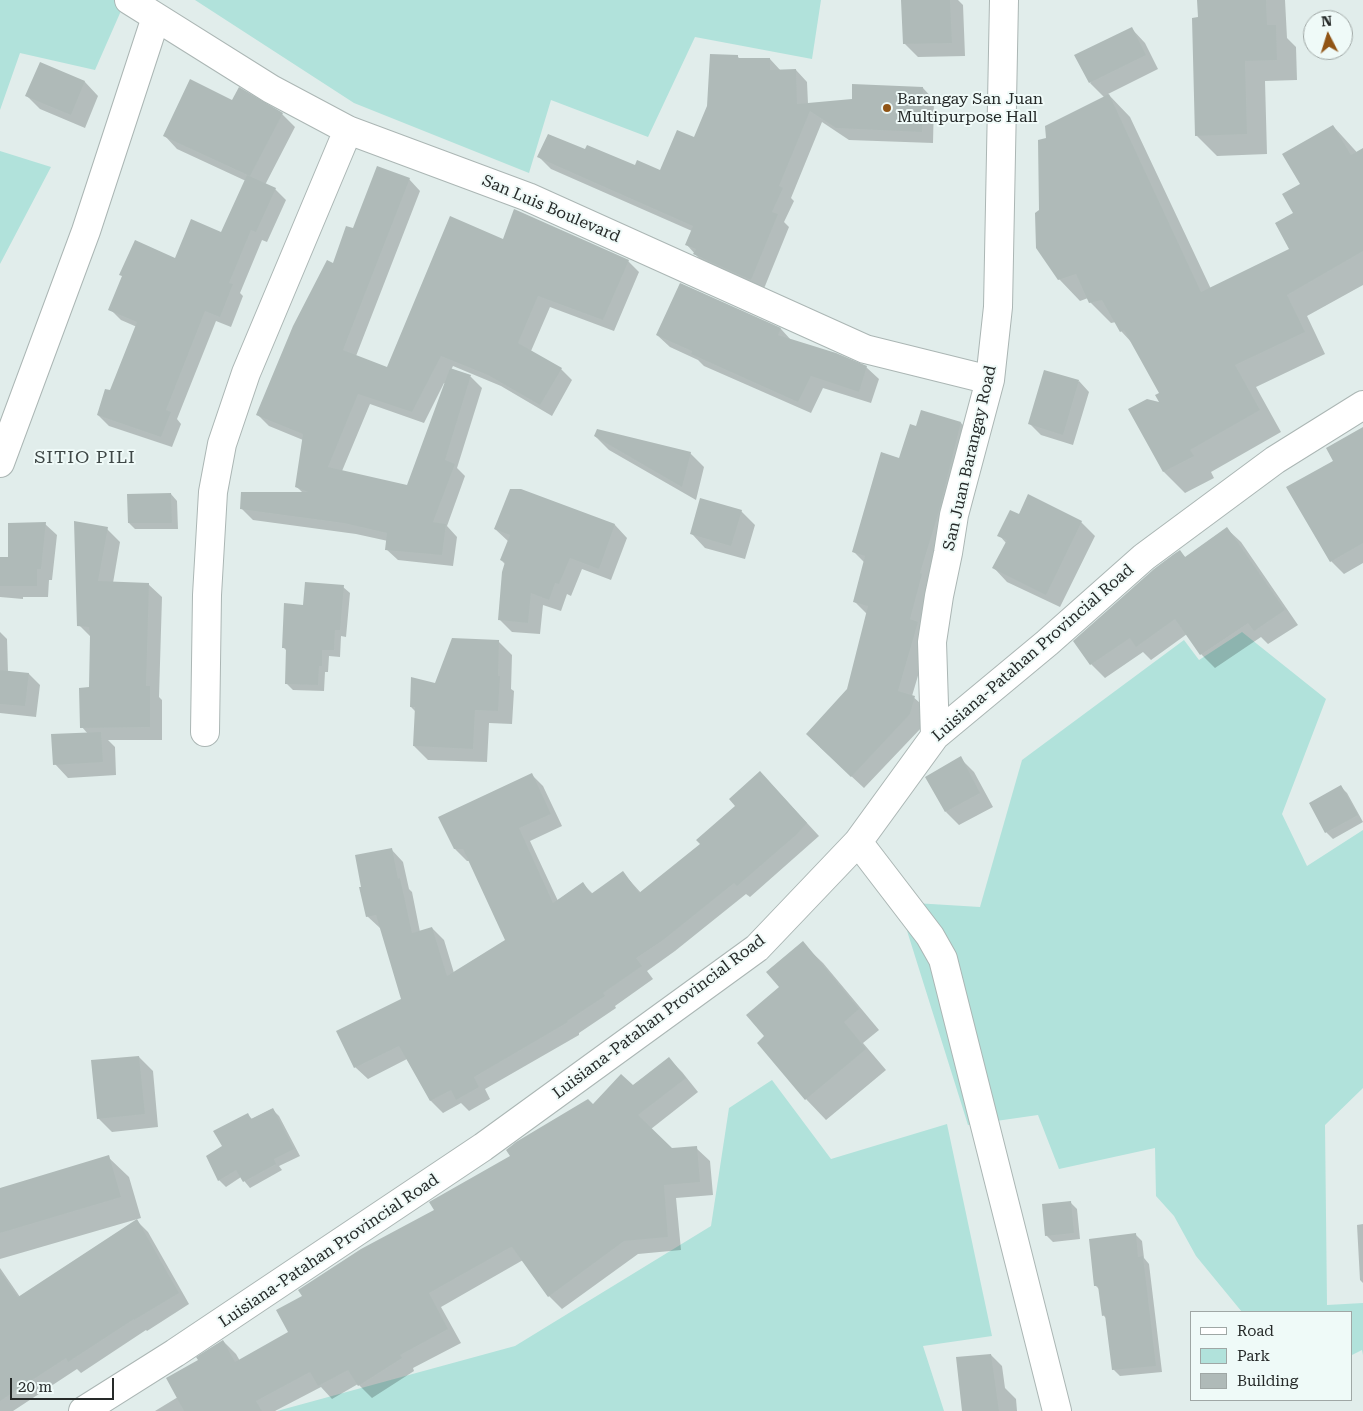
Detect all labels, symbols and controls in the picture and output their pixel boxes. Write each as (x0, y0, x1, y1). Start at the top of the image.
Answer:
north arrow (1303, 10, 1353, 60)
text: N (1321, 13, 1333, 29)
place label: Barangay San Juan Multipurpose Hall (897, 89, 1043, 127)
marker: Barangay San Juan Multipurpose Hall (881, 102, 893, 114)
street label: San Luis Boulevard (479, 171, 623, 247)
street label: San Juan Barangay Road (939, 363, 1001, 553)
district label: SITIO PILI (33, 447, 137, 469)
street label: Luisiana-Patahan Provincial Road (928, 560, 1138, 746)
street label: Luisiana-Patahan Provincial Road (549, 931, 769, 1103)
street label: Luisiana-Patahan Provincial Road (216, 1170, 442, 1332)
legend (1190, 1311, 1353, 1401)
text: Road (1237, 1322, 1274, 1340)
text: Park (1237, 1347, 1270, 1365)
scale bar (12, 1368, 116, 1400)
text: Building (1237, 1372, 1298, 1390)
text: 20 m (18, 1378, 52, 1396)

